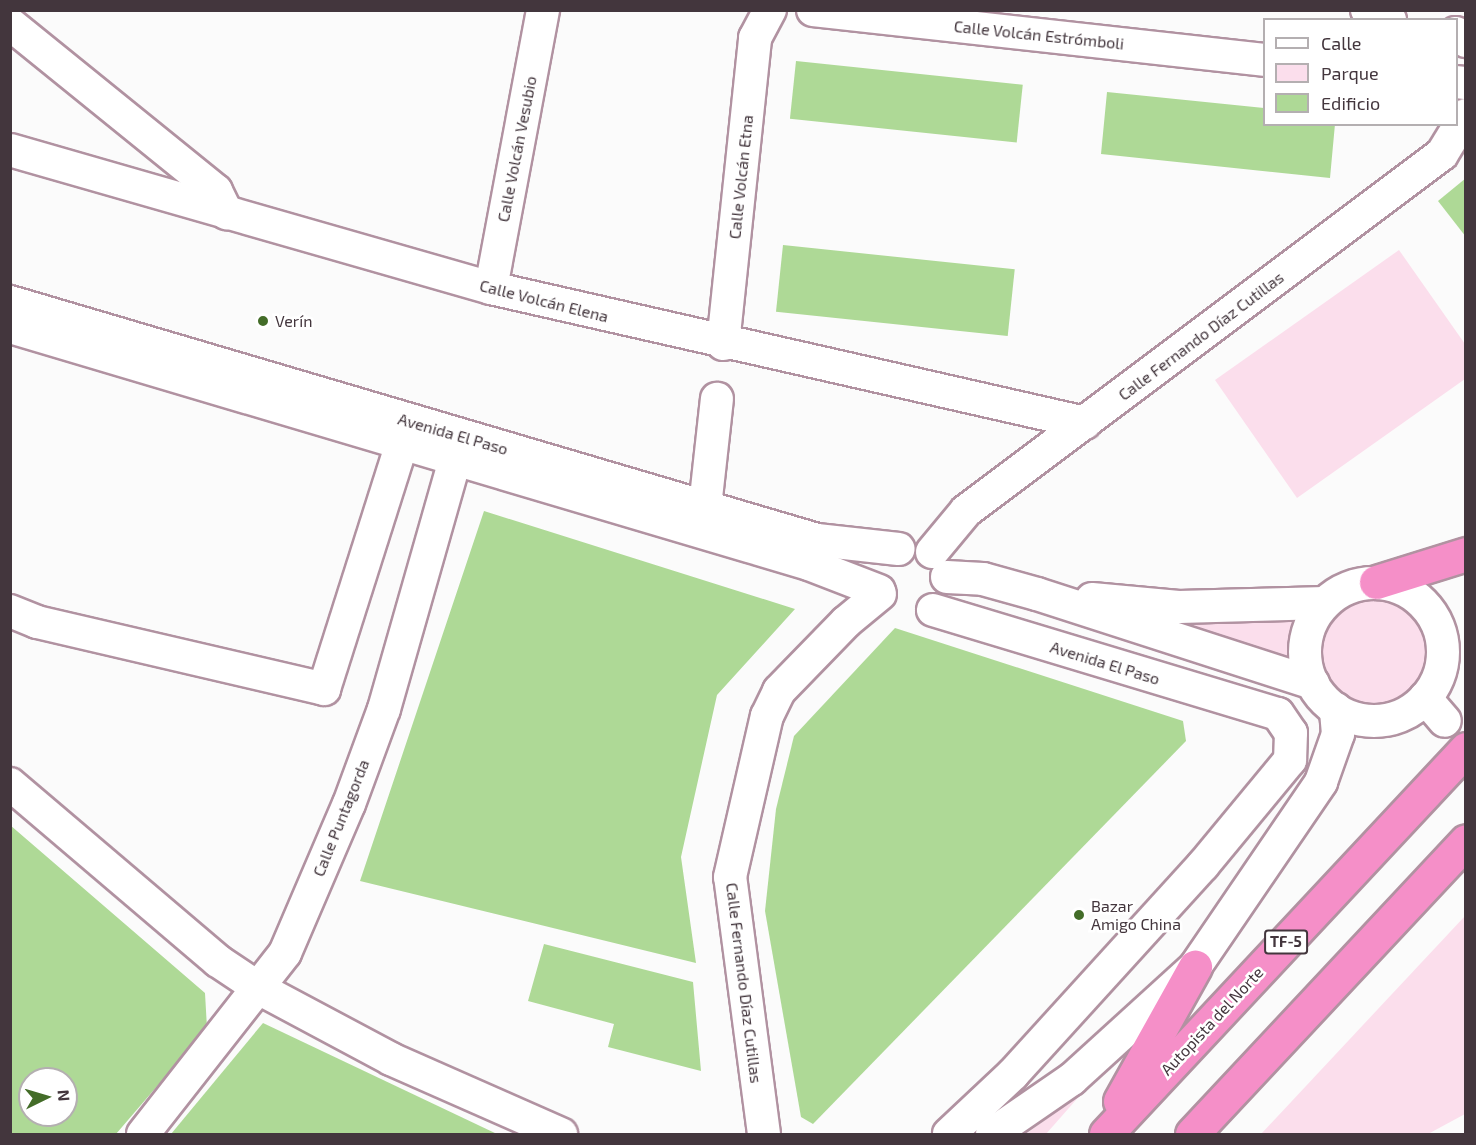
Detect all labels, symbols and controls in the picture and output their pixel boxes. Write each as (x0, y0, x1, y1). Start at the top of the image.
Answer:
street label: Calle Volcán Estrómboli (953, 16, 1125, 54)
legend (1263, 18, 1458, 126)
text: Calle (1321, 32, 1362, 54)
text: Parque (1321, 62, 1379, 84)
street label: Calle Volcán Vesubio (493, 74, 541, 224)
text: Edificio (1321, 92, 1380, 114)
street label: Calle Volcán Etna (725, 114, 757, 240)
street label: Calle Fernando Díaz Cutillas (1115, 268, 1287, 404)
street label: Calle Volcán Elena (477, 276, 611, 326)
place label: Verín (275, 311, 312, 331)
marker: Verín (256, 314, 270, 328)
street label: Avenida El Paso (396, 409, 510, 459)
street label: Avenida El Paso (1048, 637, 1162, 689)
street label: Calle Puntagorda (309, 757, 373, 879)
street label: Calle Fernando Díaz Cutillas (722, 882, 766, 1084)
place label: Bazar Amigo China (1091, 896, 1181, 934)
marker: Bazar Amigo China (1072, 908, 1086, 922)
road number: TF-5 (1264, 930, 1308, 954)
street label: Autopista del Norte (1157, 963, 1267, 1079)
north arrow (18, 1067, 78, 1127)
text: N (54, 1089, 74, 1102)

